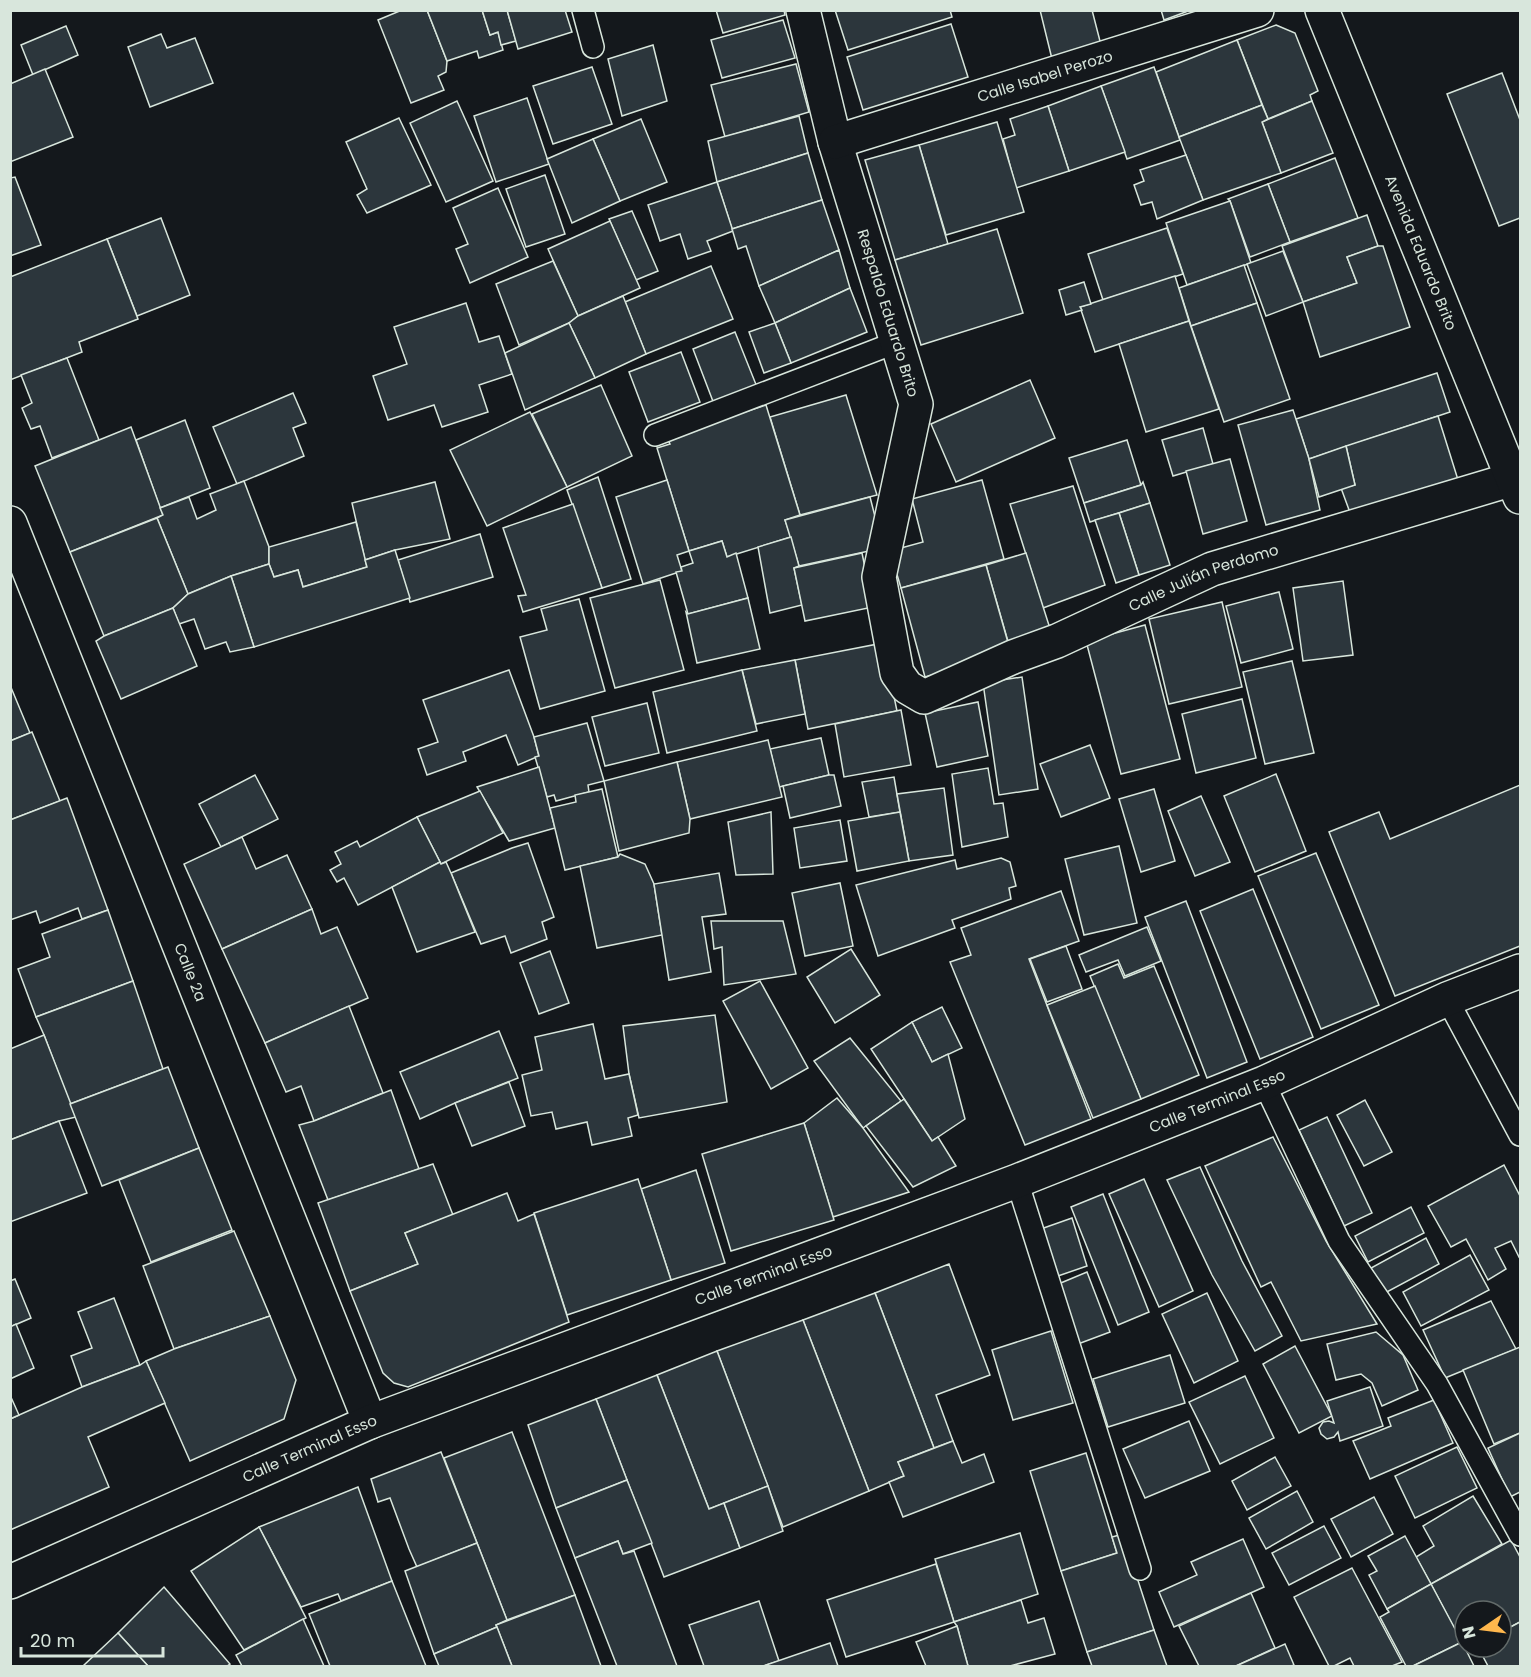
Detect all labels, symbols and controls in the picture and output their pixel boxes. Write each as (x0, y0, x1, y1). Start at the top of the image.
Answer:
street label: Calle Isabel Perozo (974, 45, 1115, 107)
street label: Avenida Eduardo Brito (1380, 172, 1462, 333)
street label: Respaldo Eduardo Brito (853, 227, 924, 400)
street label: Calle Julián Perdomo (1125, 539, 1281, 616)
street label: Calle 2a (169, 940, 212, 1004)
street label: Calle Terminal Esso (1146, 1064, 1289, 1138)
street label: Calle Terminal Esso (692, 1240, 835, 1310)
street label: Calle Terminal Esso (239, 1409, 380, 1487)
north arrow (1453, 1599, 1513, 1659)
scale bar (21, 1620, 164, 1658)
text: N (1456, 1624, 1482, 1641)
text: 20 m (30, 1628, 75, 1653)

